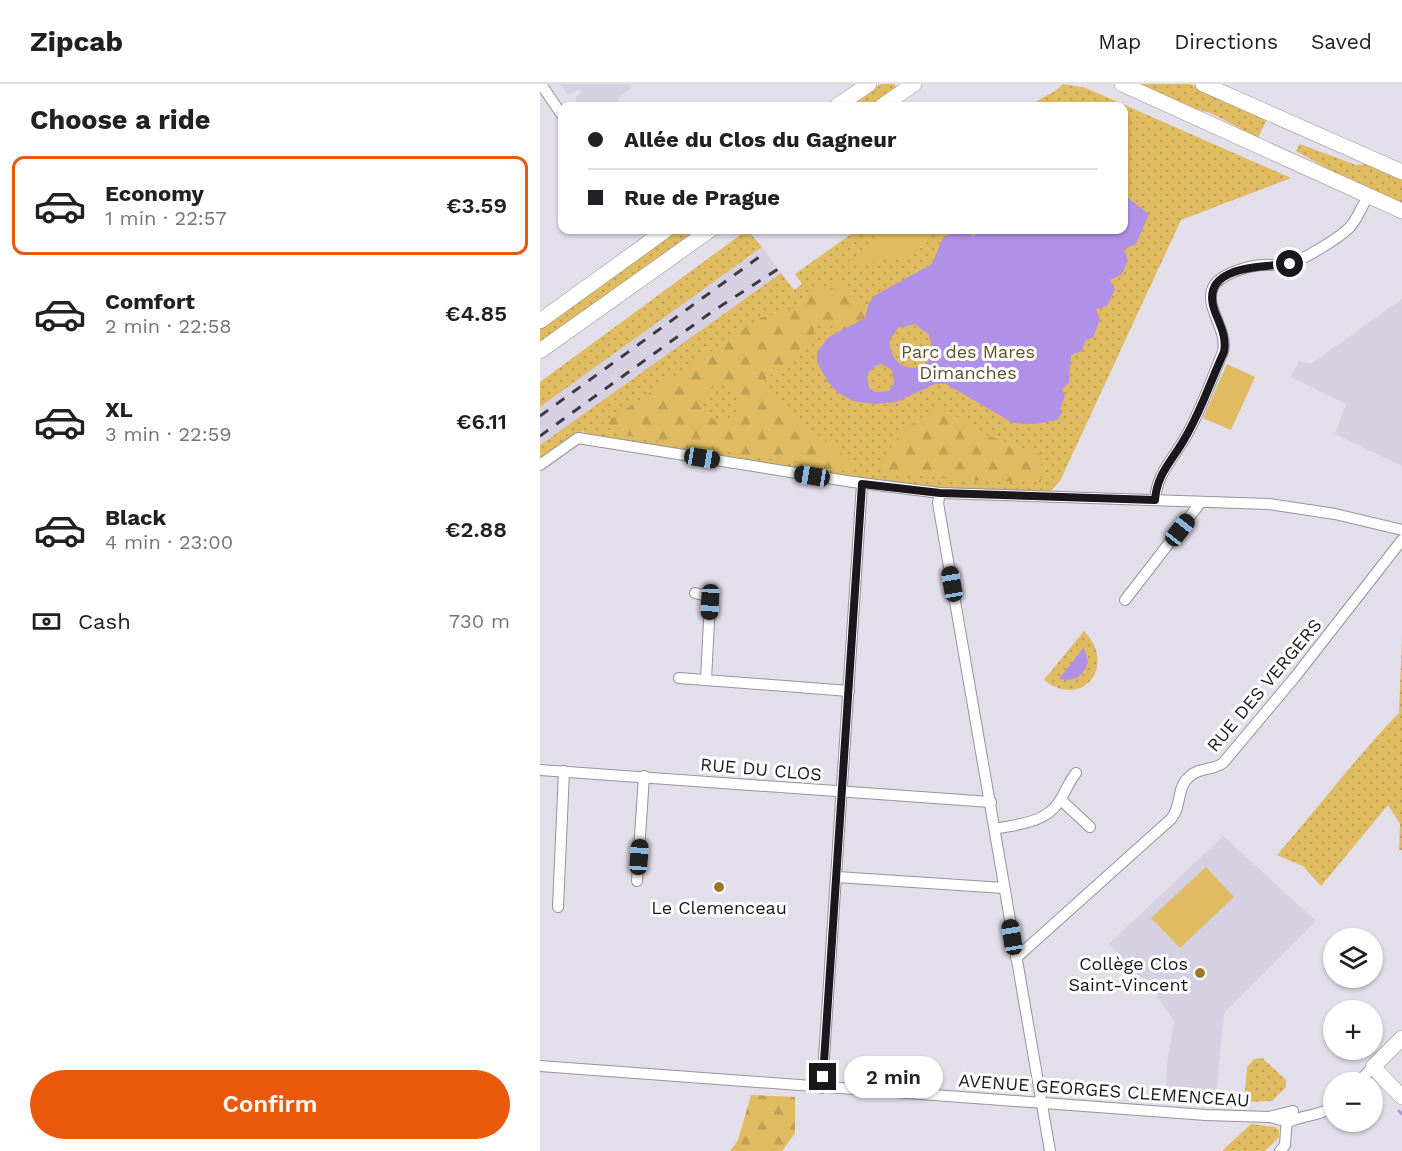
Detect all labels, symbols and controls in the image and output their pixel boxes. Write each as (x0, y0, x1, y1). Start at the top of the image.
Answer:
text: Zipcab (30, 25, 123, 58)
text: Map (1098, 29, 1141, 54)
text: Directions (1174, 29, 1278, 54)
text: Saved (1311, 29, 1372, 54)
text: Choose a ride (30, 104, 210, 136)
text: Allée du Clos du Gagneur (624, 127, 896, 152)
icon: car (33, 179, 87, 233)
text: Economy (105, 181, 204, 206)
text: Rue de Prague (624, 185, 780, 210)
text: €3.59 (446, 193, 507, 218)
text: 1 min · 22:57 (105, 206, 227, 230)
route start (1276, 250, 1303, 277)
icon: car (33, 287, 87, 341)
text: Comfort (105, 289, 195, 314)
text: €4.85 (445, 301, 507, 326)
text: 2 min · 22:58 (105, 314, 232, 338)
park label: Parc des Mares Dimanches (901, 341, 1035, 383)
icon: car (33, 395, 87, 449)
text: XL (105, 397, 133, 422)
text: €6.11 (456, 409, 507, 434)
text: 3 min · 22:59 (105, 422, 232, 446)
car (683, 446, 721, 470)
car (793, 464, 831, 488)
icon: car (33, 503, 87, 557)
text: Black (105, 505, 166, 530)
car (1162, 510, 1198, 550)
text: €2.88 (445, 517, 507, 542)
text: 4 min · 23:00 (105, 530, 233, 554)
car (940, 565, 964, 603)
car (700, 584, 720, 620)
icon: cash (30, 605, 63, 638)
text: Cash (78, 609, 131, 634)
text: 730 m (449, 609, 510, 633)
street label: RUE DES VERGERS (1202, 614, 1326, 756)
street label: RUE DU CLOS (699, 753, 823, 785)
car (629, 838, 649, 876)
marker: Le Clemenceau (712, 880, 726, 894)
place label: Le Clemenceau (651, 897, 787, 918)
car (1000, 918, 1024, 956)
map controls (1323, 928, 1383, 1132)
button: layers (1323, 928, 1383, 988)
place label: Collège Clos Saint-Vincent (1068, 953, 1188, 995)
marker: Collège Clos Saint-Vincent (1193, 966, 1207, 980)
button: + (1323, 1000, 1383, 1060)
callout: 2 min (844, 1056, 943, 1098)
route end (809, 1063, 836, 1090)
text: 2 min (866, 1065, 921, 1089)
street label: AVENUE GEORGES CLEMENCEAU (958, 1069, 1250, 1111)
button: Confirm (30, 1070, 510, 1139)
button: − (1323, 1072, 1383, 1132)

